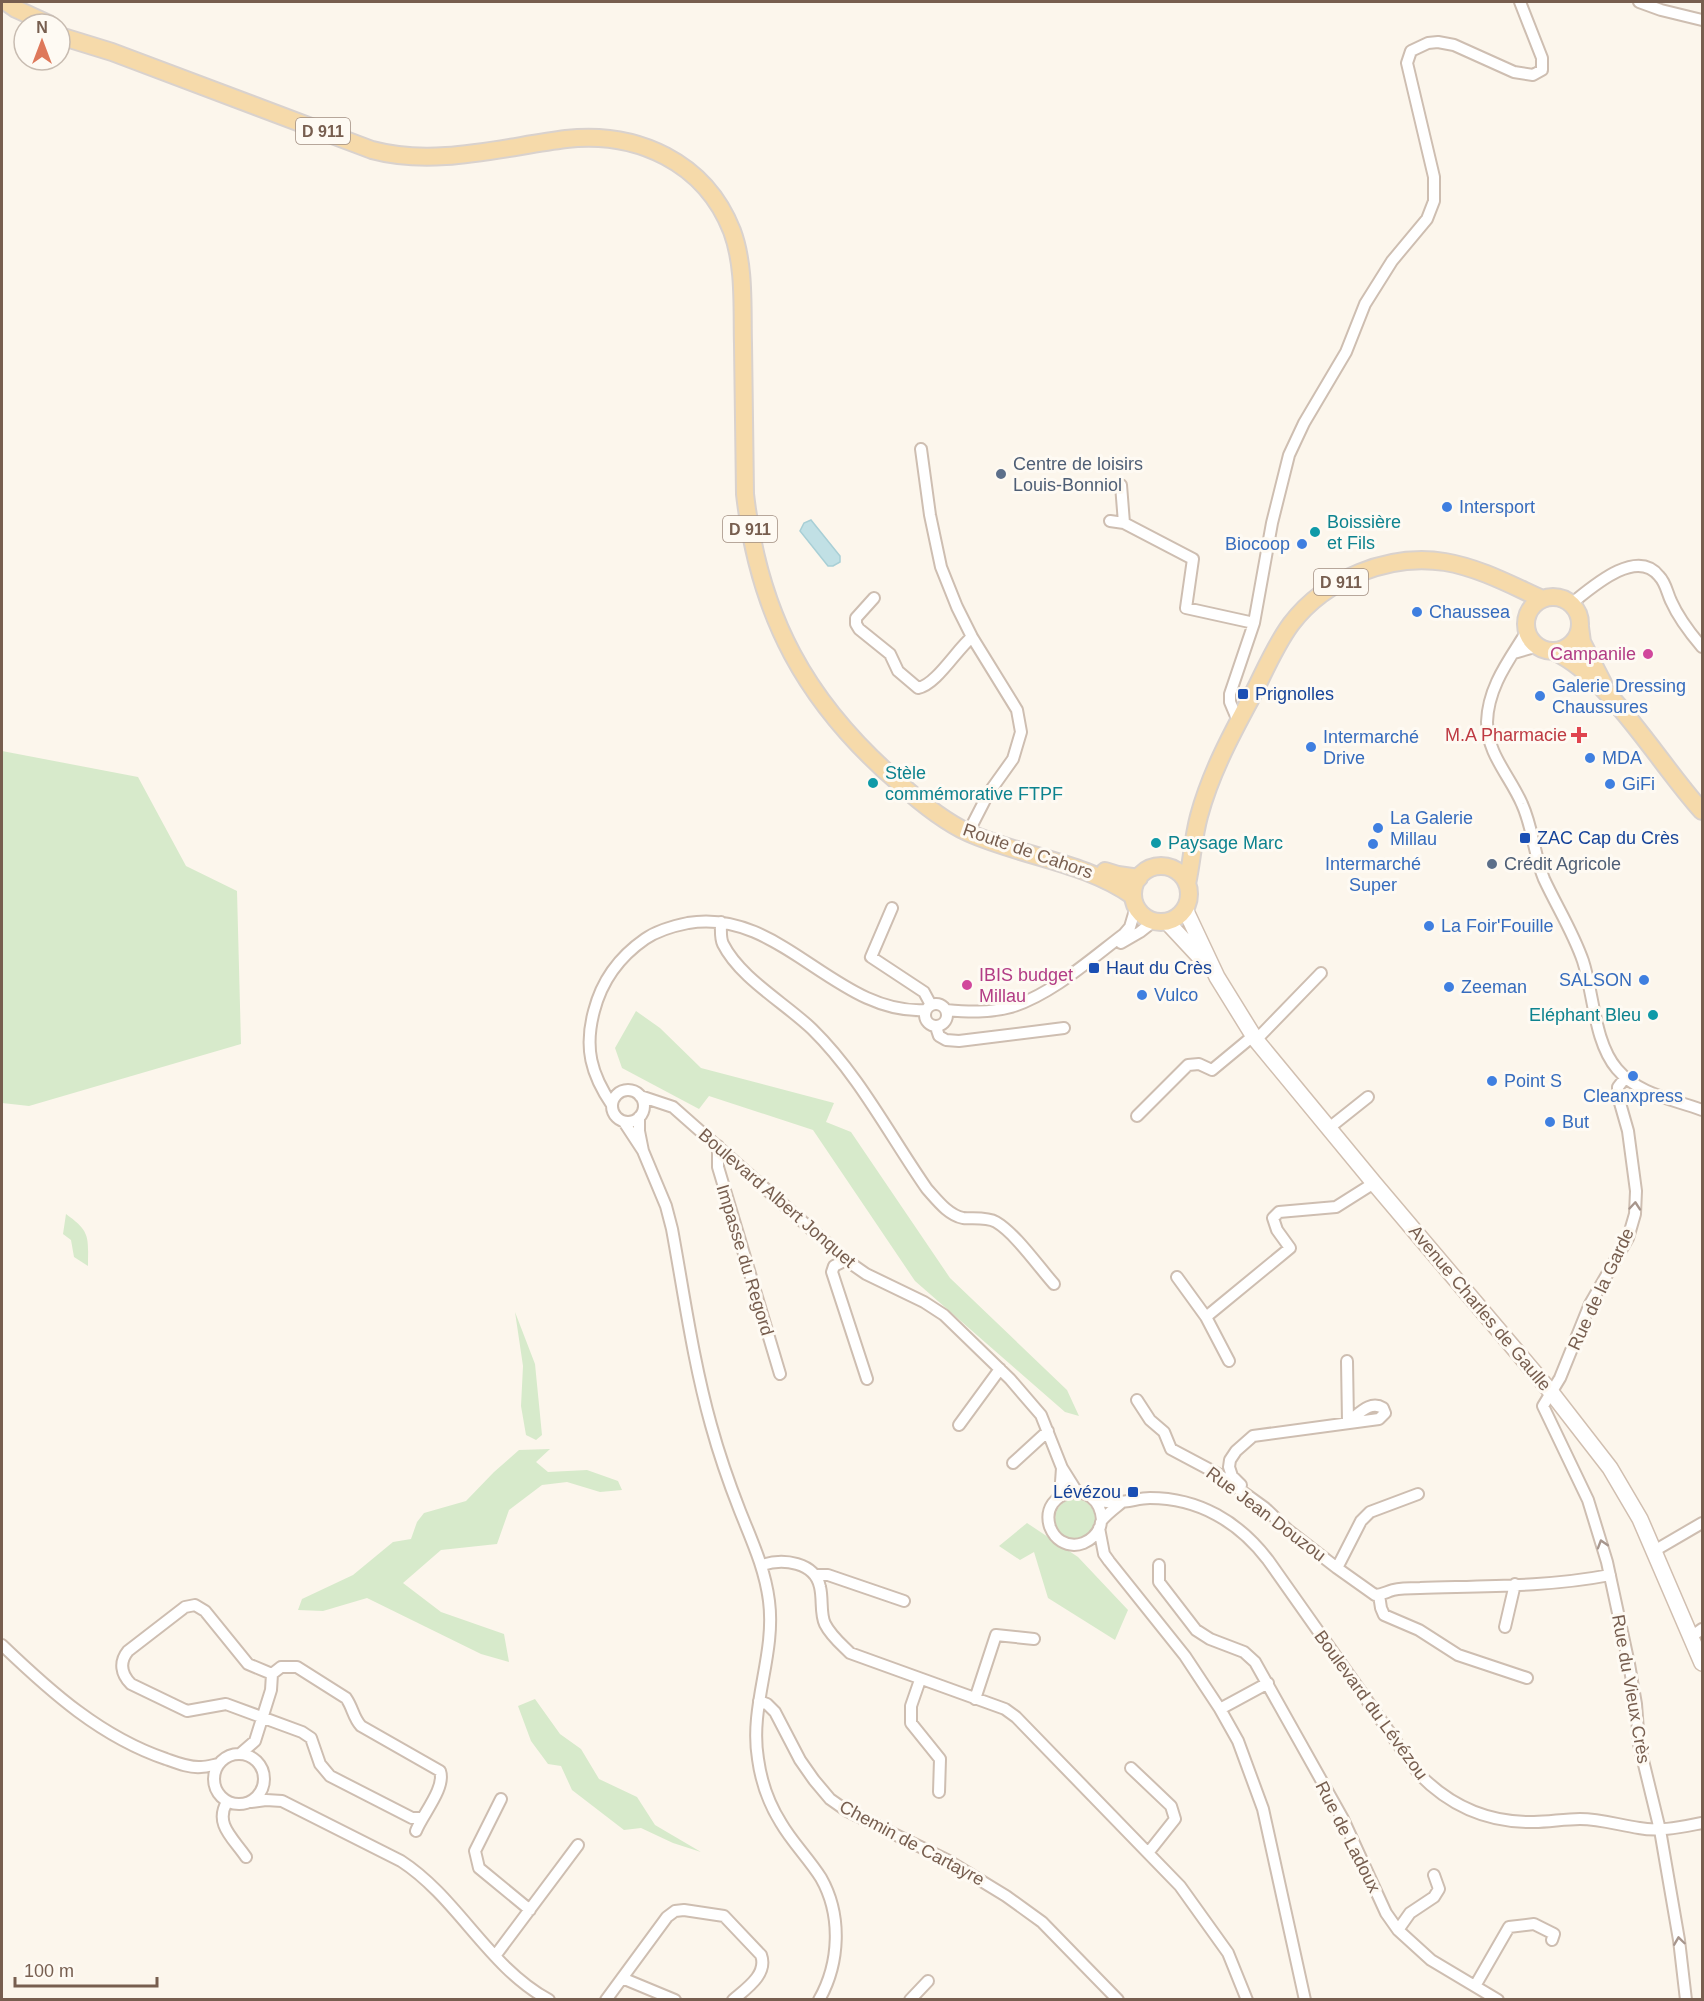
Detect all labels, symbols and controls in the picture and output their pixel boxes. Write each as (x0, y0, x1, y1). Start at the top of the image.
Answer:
north arrow (12, 12, 72, 72)
text: N (36, 19, 48, 36)
road number: D 911 (296, 118, 350, 144)
place label: Centre de loisirs Louis-Bonniol (1013, 454, 1143, 495)
marker: Centre de loisirs Louis-Bonniol (994, 467, 1008, 481)
place label: Intersport (1459, 497, 1535, 517)
marker: Intersport (1440, 500, 1454, 514)
place label: Boissière et Fils (1327, 512, 1401, 553)
road number: D 911 (723, 516, 777, 542)
marker: Boissière et Fils (1308, 525, 1322, 539)
place label: Biocoop (1225, 534, 1290, 554)
marker: Biocoop (1295, 537, 1309, 551)
road number: D 911 (1314, 569, 1368, 595)
place label: Chaussea (1429, 602, 1511, 622)
marker: Chaussea (1410, 605, 1424, 619)
place label: Campanile (1550, 644, 1636, 664)
marker: Campanile (1641, 647, 1655, 661)
place label: Galerie Dressing Chaussures (1552, 676, 1686, 717)
place label: Prignolles (1255, 684, 1334, 704)
marker: Prignolles (1236, 687, 1250, 701)
marker: Galerie Dressing Chaussures (1533, 689, 1547, 703)
place label: M.A Pharmacie (1445, 725, 1567, 745)
place label: Intermarché Drive (1323, 727, 1419, 768)
marker: M.A Pharmacie (1572, 728, 1586, 742)
marker: Intermarché Drive (1304, 740, 1318, 754)
place label: MDA (1602, 748, 1642, 768)
marker: MDA (1583, 751, 1597, 765)
place label: Stèle commémorative FTPF (885, 763, 1063, 804)
place label: GiFi (1622, 774, 1655, 794)
marker: Stèle commémorative FTPF (866, 776, 880, 790)
marker: GiFi (1603, 777, 1617, 791)
place label: La Galerie Millau (1390, 808, 1473, 849)
street label: Route de Cahors (960, 819, 1096, 883)
marker: La Galerie Millau (1371, 821, 1385, 835)
place label: ZAC Cap du Crès (1537, 828, 1679, 848)
marker: ZAC Cap du Crès (1518, 831, 1532, 845)
place label: Paysage Marc (1168, 833, 1283, 853)
marker: Paysage Marc (1149, 836, 1163, 850)
marker: Intermarché Super (1366, 837, 1380, 851)
place label: Intermarché Super (1325, 854, 1421, 895)
place label: Crédit Agricole (1504, 854, 1621, 874)
marker: Crédit Agricole (1485, 857, 1499, 871)
place label: La Foir'Fouille (1441, 916, 1553, 936)
marker: La Foir'Fouille (1422, 919, 1436, 933)
place label: Haut du Crès (1106, 958, 1212, 978)
marker: Haut du Crès (1087, 961, 1101, 975)
place label: IBIS budget Millau (979, 965, 1073, 1006)
place label: SALSON (1559, 970, 1632, 990)
marker: SALSON (1637, 973, 1651, 987)
place label: Zeeman (1461, 977, 1527, 997)
marker: IBIS budget Millau (960, 978, 974, 992)
marker: Zeeman (1442, 980, 1456, 994)
place label: Vulco (1154, 985, 1198, 1005)
marker: Vulco (1135, 988, 1149, 1002)
place label: Eléphant Bleu (1529, 1005, 1641, 1025)
marker: Eléphant Bleu (1646, 1008, 1660, 1022)
marker: Cleanxpress (1626, 1069, 1640, 1083)
place label: Point S (1504, 1071, 1562, 1091)
marker: Point S (1485, 1074, 1499, 1088)
place label: Cleanxpress (1583, 1086, 1683, 1106)
place label: But (1562, 1112, 1589, 1132)
marker: But (1543, 1115, 1557, 1129)
street label: Boulevard Albert Jonquet (695, 1124, 859, 1272)
street label: Impasse du Regord (712, 1182, 778, 1338)
one-way arrow (1628, 1201, 1641, 1210)
street label: Avenue Charles de Gaulle (1405, 1221, 1555, 1395)
street label: Rue de la Garde (1564, 1225, 1638, 1353)
street label: Rue Jean Douzou (1202, 1463, 1330, 1565)
place label: Lévézou (1053, 1482, 1121, 1502)
marker: Lévézou (1126, 1485, 1140, 1499)
one-way arrow (1596, 1539, 1609, 1550)
street label: Rue du Vieux Crès (1608, 1613, 1654, 1765)
street label: Boulevard du Lévézou (1310, 1627, 1432, 1783)
street label: Rue de Ladoux (1311, 1778, 1385, 1896)
street label: Chemin de Cartayre (836, 1796, 988, 1890)
one-way arrow (1673, 1937, 1685, 1946)
scale bar (15, 1950, 158, 1988)
text: 100 m (24, 1961, 74, 1981)

